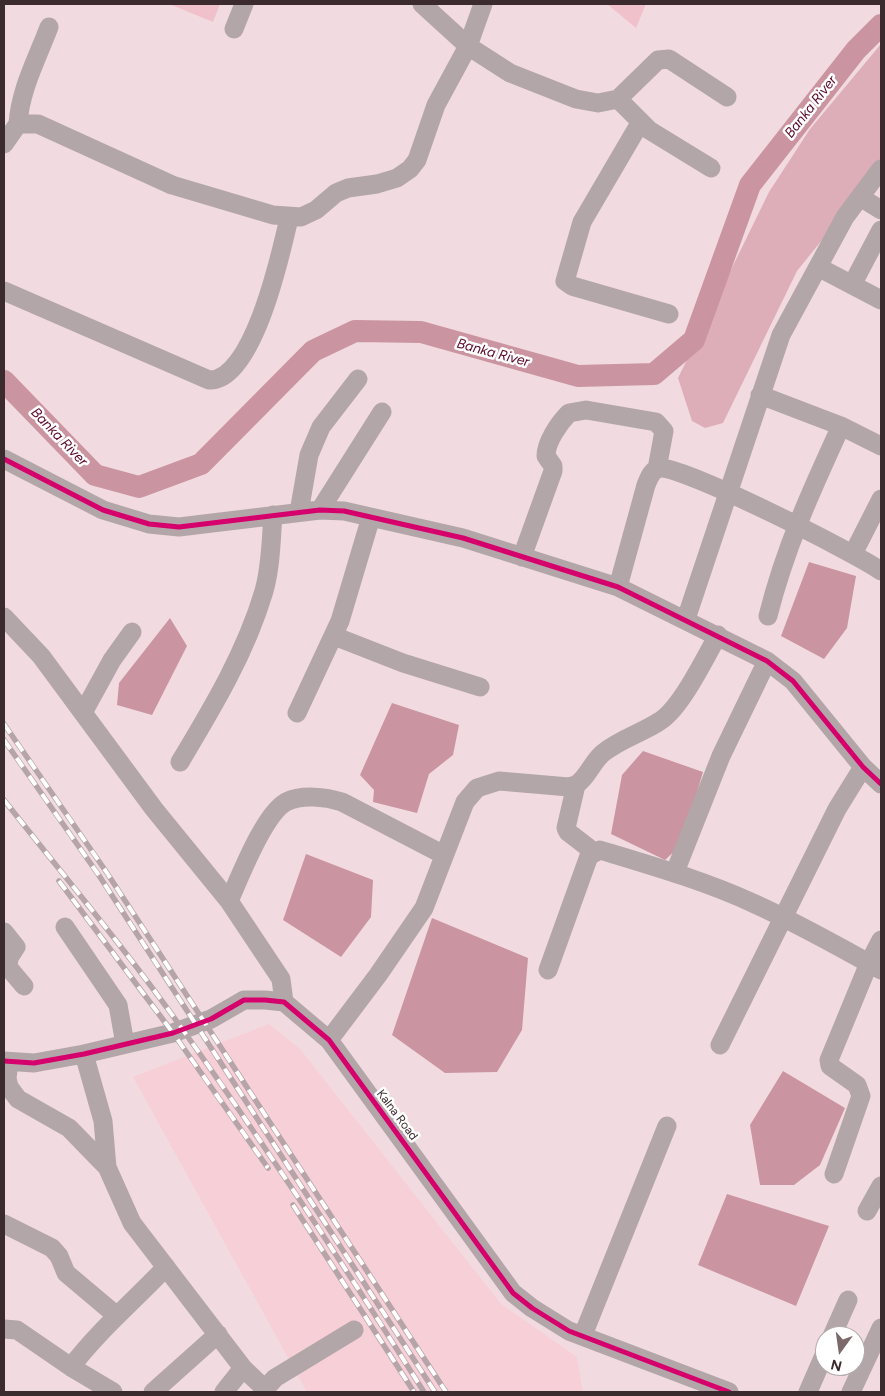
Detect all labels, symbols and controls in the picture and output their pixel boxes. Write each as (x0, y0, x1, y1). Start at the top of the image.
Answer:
water label: Banka River (781, 72, 841, 142)
water label: Banka River (455, 335, 531, 371)
water label: Banka River (27, 404, 91, 470)
street label: Kalna Road (373, 1087, 421, 1143)
north arrow (815, 1326, 865, 1376)
text: N (829, 1356, 844, 1375)

